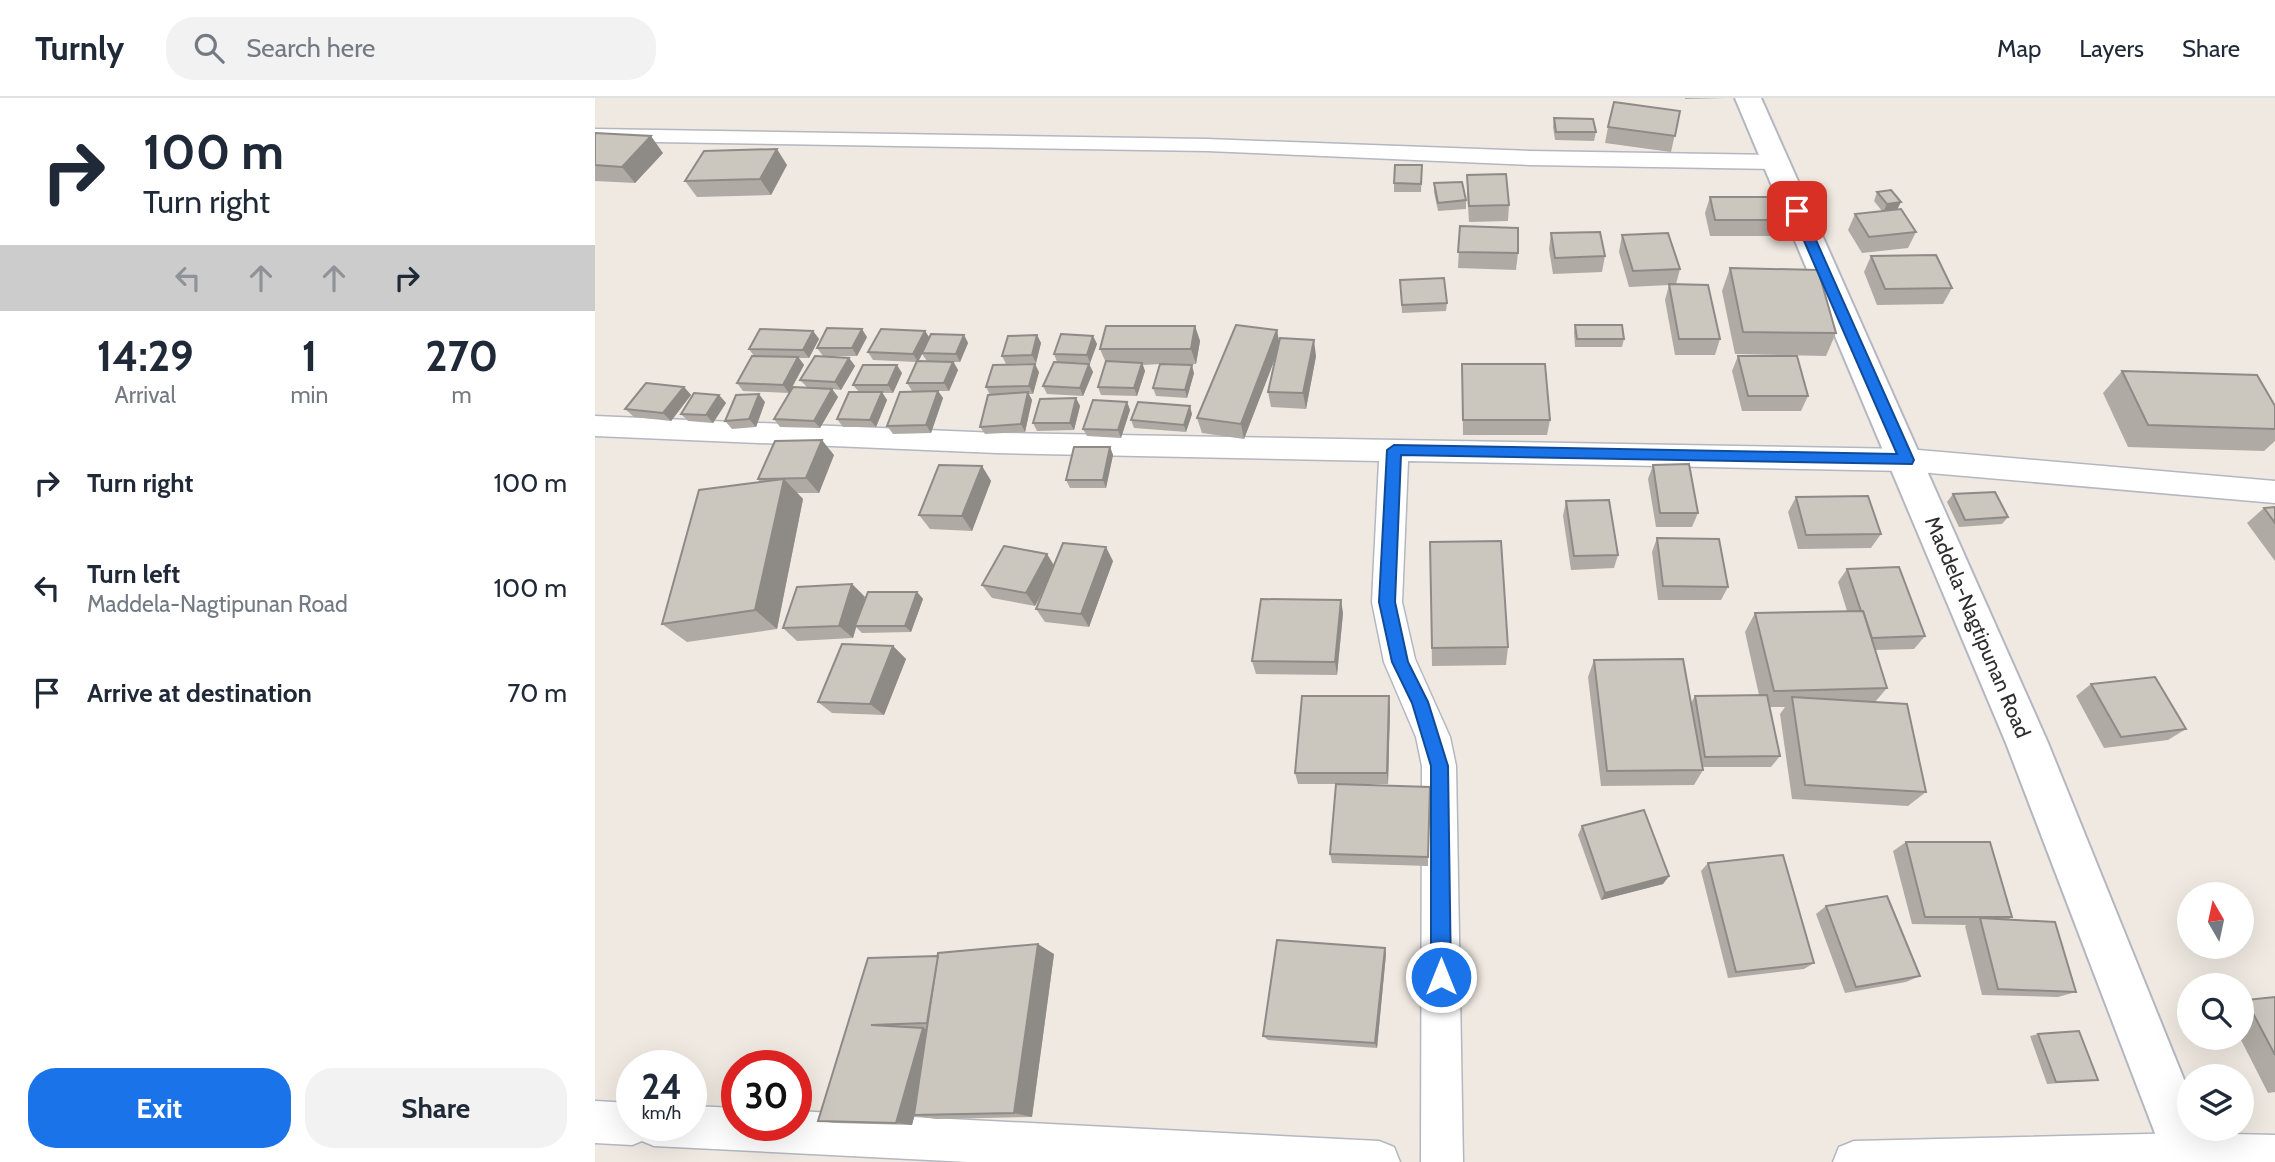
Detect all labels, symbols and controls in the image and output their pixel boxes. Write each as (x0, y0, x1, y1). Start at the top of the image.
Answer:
search box (166, 17, 656, 80)
text: Turnly (35, 28, 124, 68)
icon: search (190, 29, 228, 67)
text: Search here (246, 32, 375, 64)
text: Map (1997, 34, 2041, 63)
text: Layers (2079, 34, 2144, 63)
text: Share (2182, 34, 2240, 63)
text: 100 m (143, 122, 284, 181)
icon: right (28, 126, 119, 217)
pin (1767, 181, 1827, 241)
text: Turn right (143, 182, 270, 221)
icon: arrive (1778, 192, 1816, 230)
icon: left (169, 259, 207, 297)
icon: ahead (242, 259, 280, 297)
icon: ahead (315, 259, 353, 297)
icon: right (388, 259, 426, 297)
text: 14:29 (97, 330, 194, 382)
text: 1 (302, 330, 317, 382)
text: 270 (425, 330, 498, 382)
text: Arrival (115, 381, 176, 409)
text: min (290, 381, 328, 409)
text: m (452, 381, 472, 409)
icon: right (28, 464, 66, 502)
text: Turn right (87, 467, 193, 499)
text: 100 m (494, 467, 567, 499)
street label: Maddela-Nagtipunan Road (1920, 512, 2036, 742)
text: Turn left (87, 558, 180, 590)
icon: left (28, 569, 66, 607)
text: 100 m (494, 572, 567, 604)
text: Maddela-Nagtipunan Road (87, 590, 348, 618)
icon: arrive (28, 674, 66, 712)
text: Arrive at destination (87, 677, 312, 709)
text: 70 m (507, 677, 567, 709)
north arrow (2177, 882, 2254, 959)
map controls (2177, 882, 2254, 1141)
position arrow (1404, 940, 1478, 1014)
button: search (2177, 973, 2254, 1050)
speed limit sign: 30 (721, 1050, 812, 1141)
button: layers (2177, 1064, 2254, 1141)
text: 24 (641, 1065, 682, 1108)
button: Exit (28, 1068, 291, 1148)
button: Share (305, 1068, 567, 1148)
text: km/h (642, 1102, 681, 1124)

